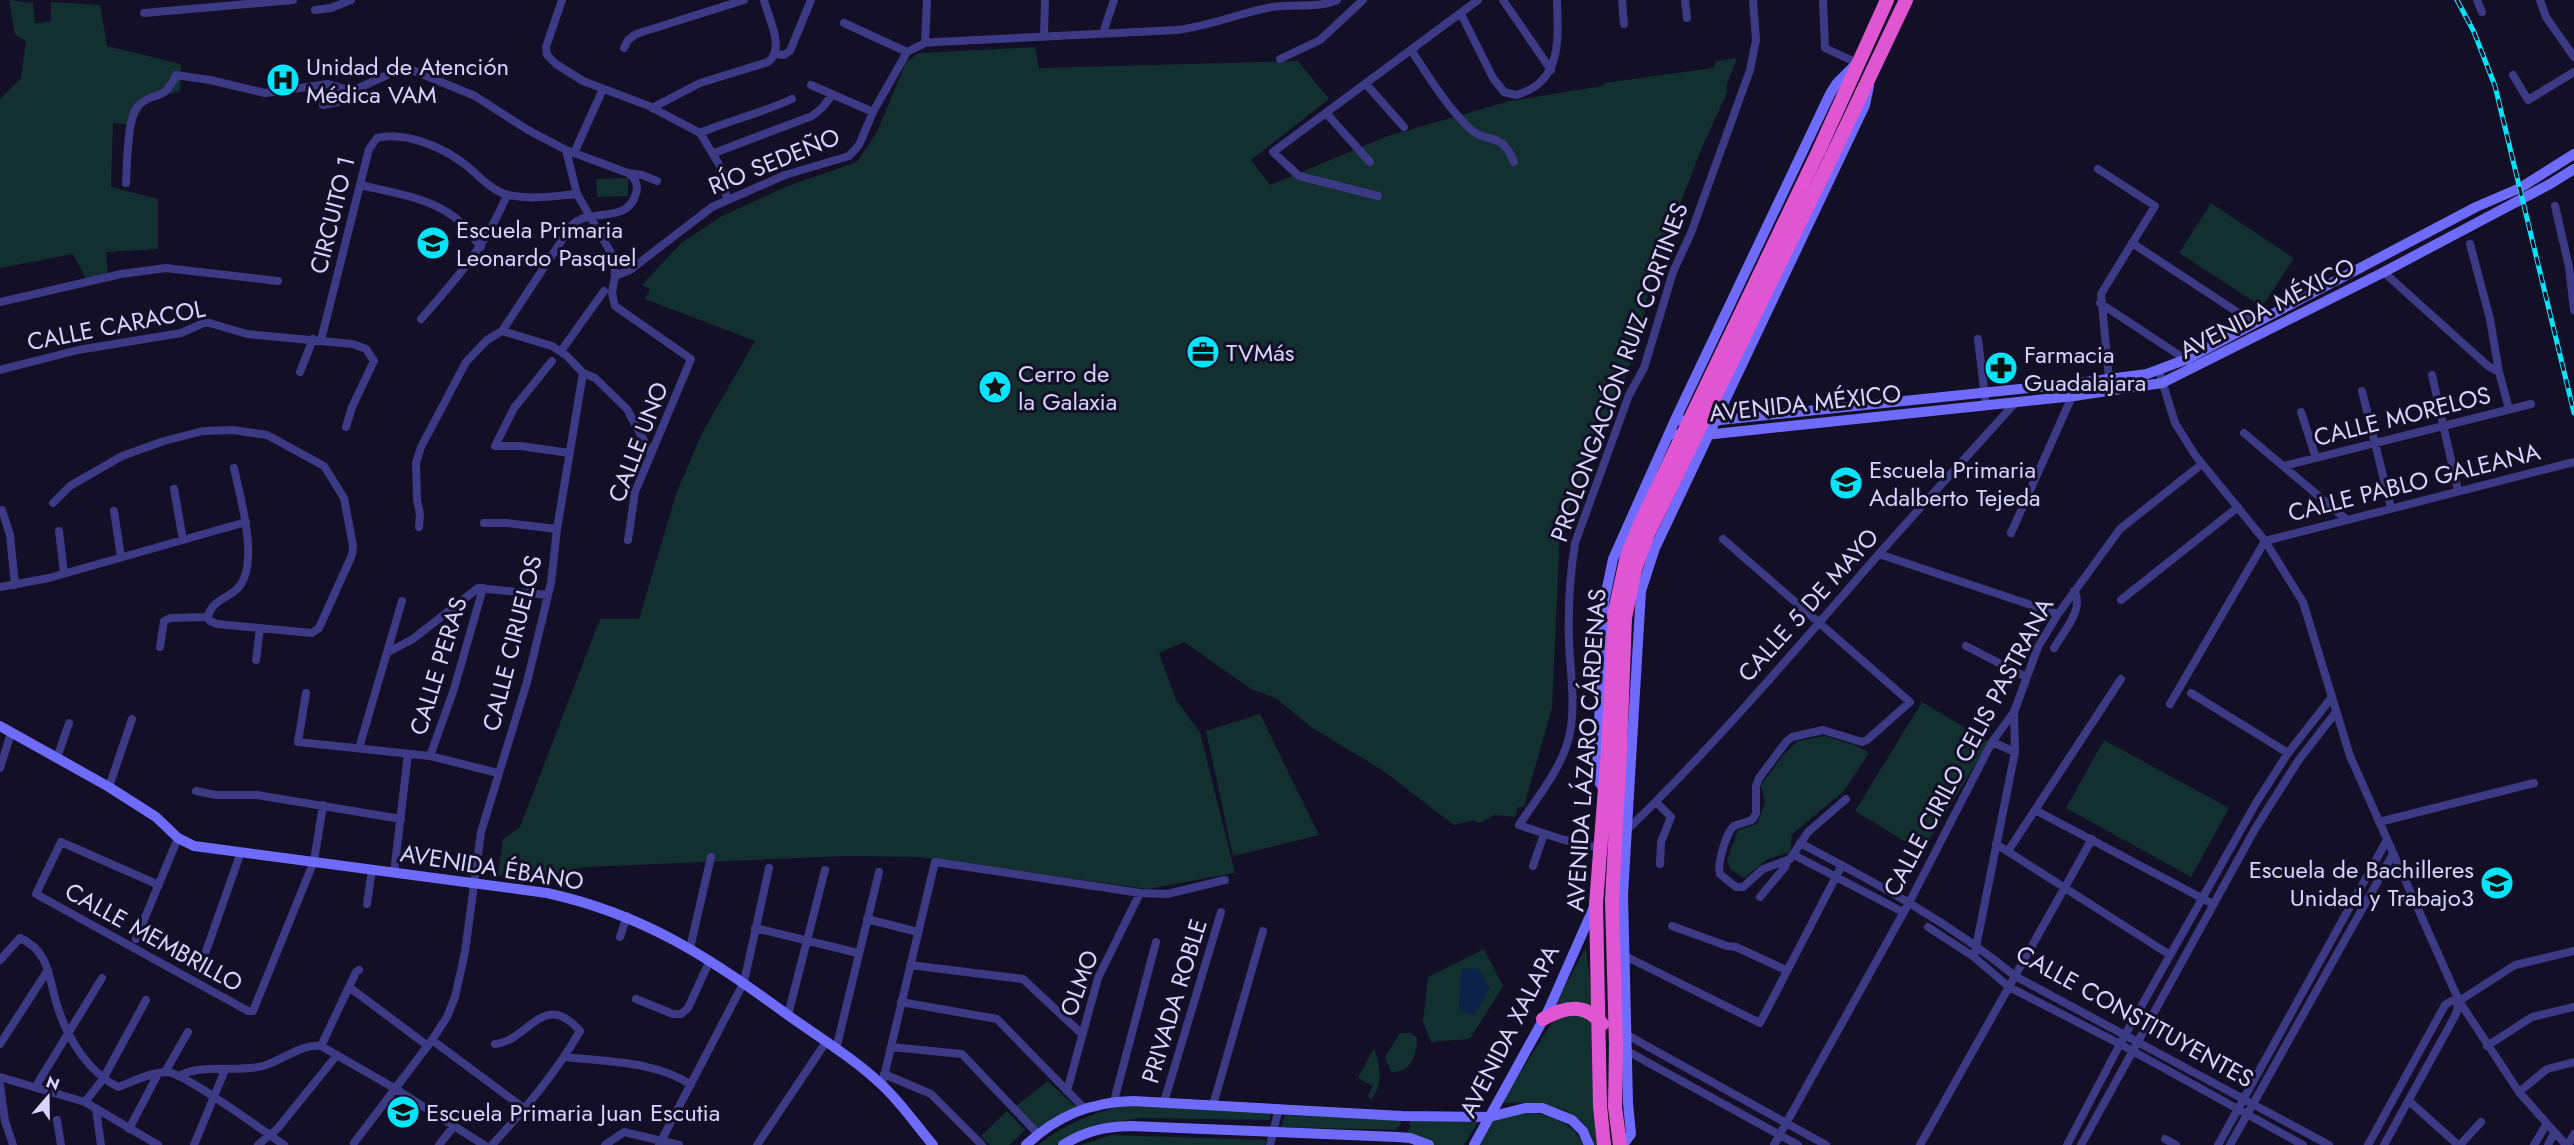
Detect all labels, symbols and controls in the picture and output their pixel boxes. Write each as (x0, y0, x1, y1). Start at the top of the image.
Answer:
place label: Unidad de Atención Médica VAM (306, 49, 509, 112)
hospital icon: Unidad de Atención Médica VAM (265, 62, 301, 98)
street label: RÍO SEDEÑO (703, 119, 845, 203)
street label: CIRCUITO 1 (301, 153, 363, 277)
street label: PROLONGACIÓN RUIZ CORTINES (1541, 197, 1697, 547)
place label: Escuela Primaria Leonardo Pasquel (456, 212, 636, 275)
school or university icon: Escuela Primaria Leonardo Pasquel (415, 225, 451, 261)
street label: AVENIDA MÉXICO (2173, 249, 2361, 367)
street label: CALLE CARACOL (24, 291, 208, 359)
office icon: TVMás (1185, 334, 1221, 370)
place label: TVMás (1226, 335, 1294, 370)
place label: Farmacia Guadalajara (2024, 337, 2146, 400)
pharmacy icon: Farmacia Guadalajara (1983, 350, 2019, 386)
place label: Cerro de la Galaxia (1018, 356, 1117, 419)
place icon: Cerro de la Galaxia (977, 369, 1013, 405)
street label: AVENIDA MÉXICO (1707, 376, 1903, 430)
street label: CALLE UNO (599, 377, 677, 507)
street label: CALLE MORELOS (2310, 377, 2494, 455)
street label: CALLE PABLO GALEANA (2284, 434, 2544, 530)
place label: Escuela Primaria Adalberto Tejeda (1869, 452, 2041, 515)
school or university icon: Escuela Primaria Adalberto Tejeda (1828, 465, 1864, 501)
street label: CALLE 5 DE MAYO (1729, 520, 1887, 690)
street label: CALLE CIRUELOS (473, 551, 551, 735)
street label: AVENIDA LÁZARO CÁRDENAS (1557, 587, 1615, 913)
street label: CALLE CIRILO CELIS PASTRANA (1874, 591, 2062, 903)
street label: CALLE PERAS (400, 593, 476, 739)
street label: AVENIDA ÉBANO (398, 835, 586, 899)
place label: Escuela de Bachilleres Unidad y Trabajo3 (2249, 852, 2474, 915)
school or university icon: Escuela de Bachilleres Unidad y Trabajo3 (2479, 865, 2515, 901)
street label: CALLE MEMBRILLO (59, 874, 249, 1000)
street label: PRIVADA ROBLE (1132, 915, 1216, 1087)
street label: CALLE CONSTITUYENTES (2010, 936, 2260, 1096)
street label: AVENIDA XALAPA (1450, 939, 1568, 1123)
street label: OLMO (1051, 945, 1107, 1021)
north arrow (18, 1067, 78, 1127)
text: N (43, 1070, 63, 1096)
school or university icon: Escuela Primaria Juan Escutia (385, 1094, 421, 1130)
place label: Escuela Primaria Juan Escutia (426, 1095, 720, 1130)

